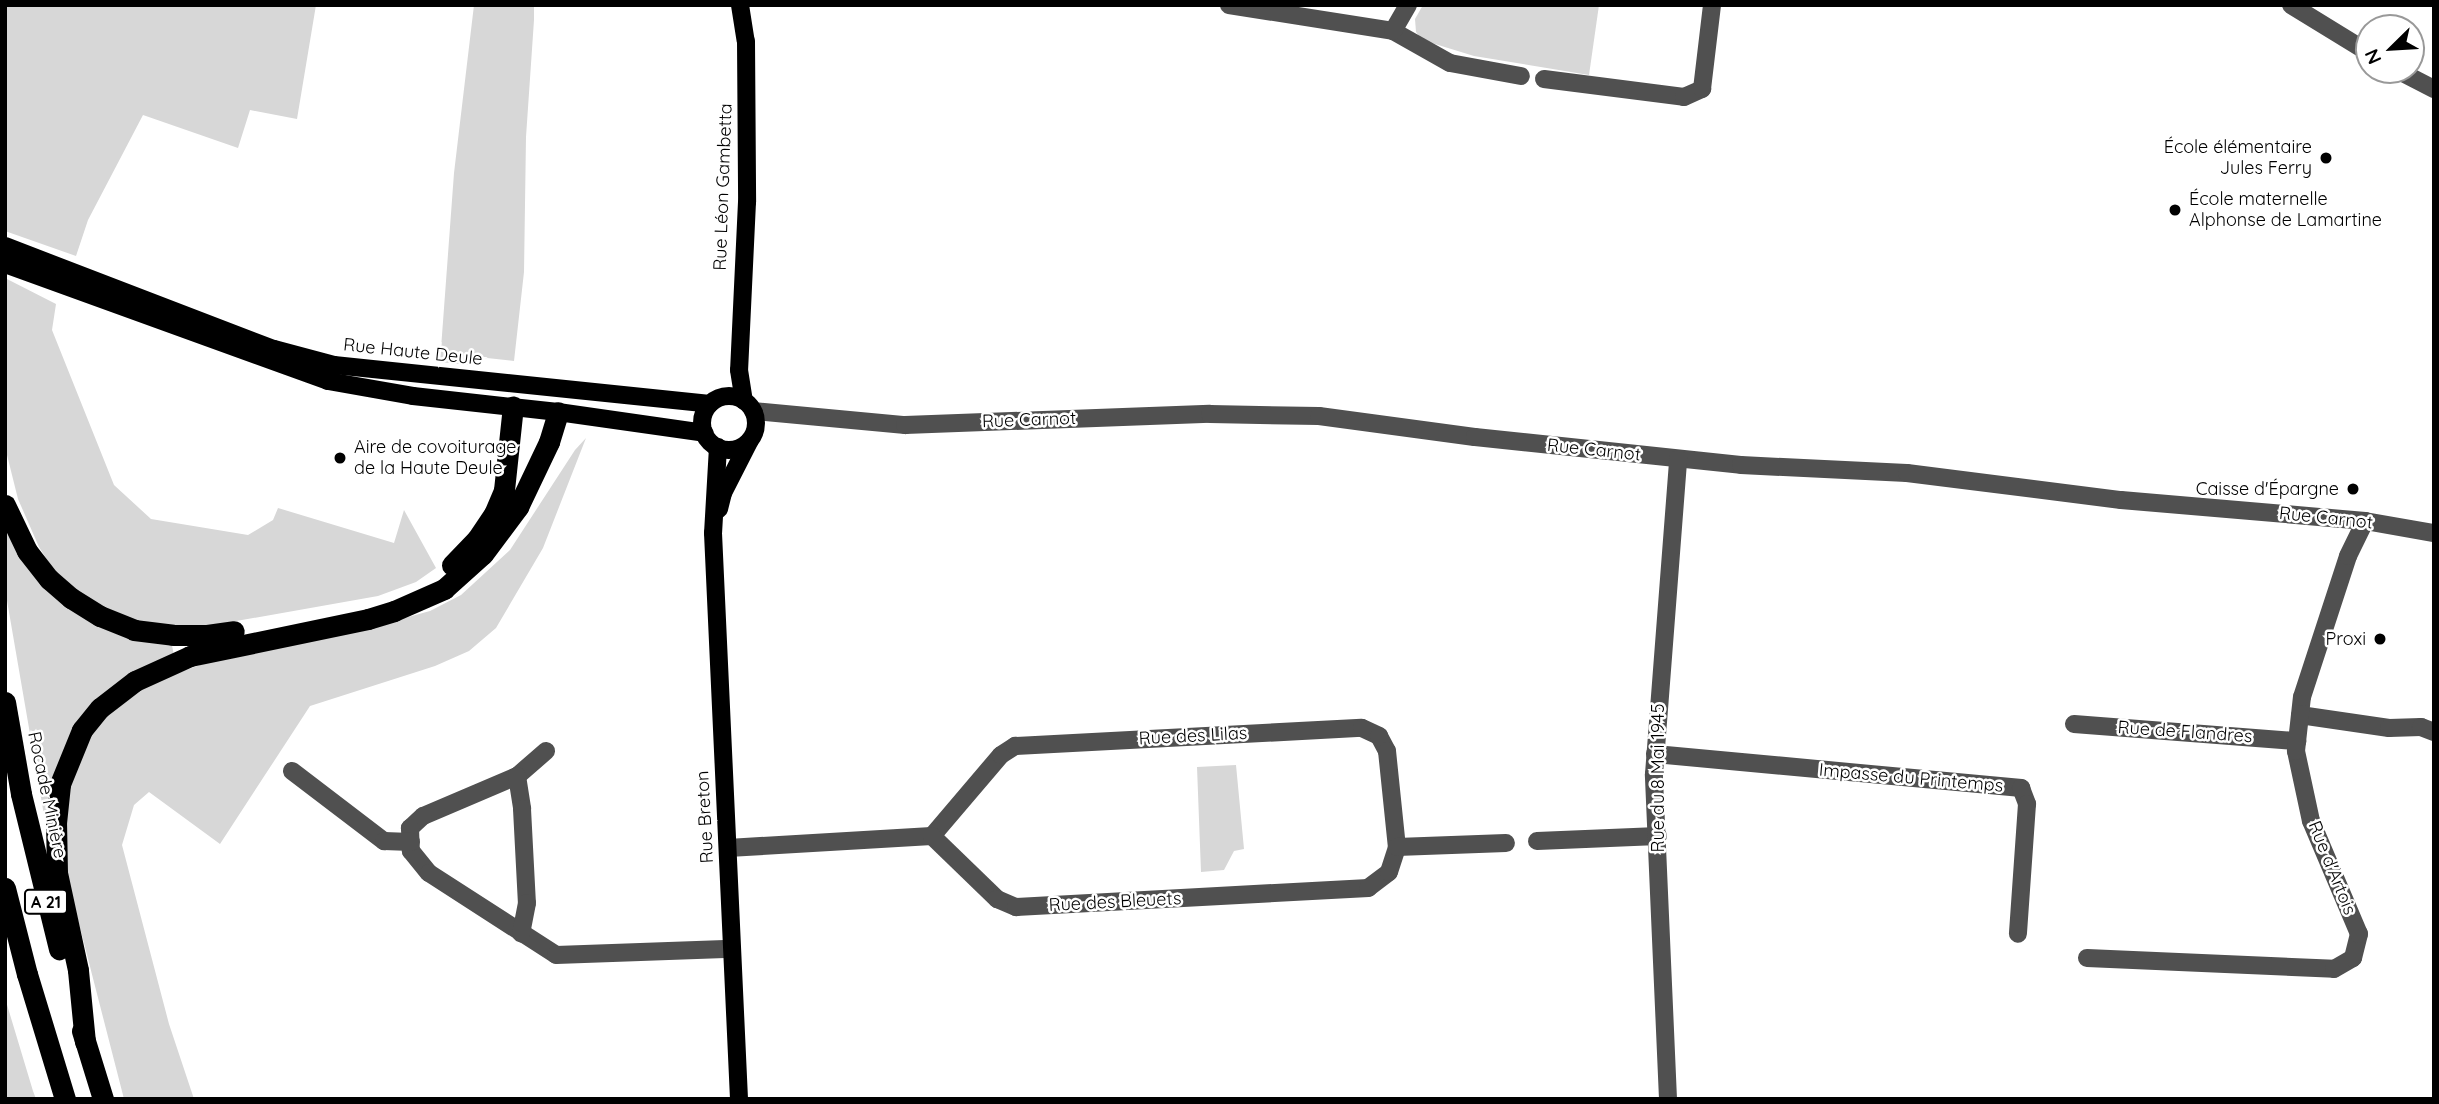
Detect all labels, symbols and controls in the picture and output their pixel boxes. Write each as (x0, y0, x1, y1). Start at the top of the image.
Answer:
north arrow (2355, 14, 2425, 84)
text: N (2359, 45, 2386, 68)
street label: Rue Léon Gambetta (709, 103, 737, 271)
place label: École élémentaire Jules Ferry (2164, 137, 2312, 180)
marker: École élémentaire Jules Ferry (2318, 150, 2334, 166)
place label: École maternelle Alphonse de Lamartine (2189, 189, 2382, 232)
marker: École maternelle Alphonse de Lamartine (2167, 202, 2183, 218)
street label: Rue Haute Deule (342, 334, 484, 370)
street label: Rue Carnot (982, 408, 1076, 432)
street label: Rue Carnot (1546, 434, 1642, 466)
place label: Aire de covoiturage de la Haute Deule (354, 437, 516, 480)
marker: Aire de covoiturage de la Haute Deule (332, 450, 348, 466)
place label: Caisse d'Épargne (2196, 478, 2339, 500)
marker: Caisse d'Épargne (2345, 481, 2361, 497)
street label: Rue Carnot (2278, 502, 2374, 534)
place label: Proxi (2326, 628, 2366, 650)
marker: Proxi (2372, 631, 2388, 647)
street label: Rue du 8 Mai 1945 (1647, 704, 1669, 852)
street label: Rue de Flandres (2117, 717, 2253, 747)
street label: Rue des Lilas (1138, 722, 1248, 750)
street label: Rocade Minière (23, 730, 71, 860)
street label: Impasse du Printemps (1818, 759, 2004, 797)
street label: Rue Breton (692, 770, 718, 864)
street label: Rue d'Artois (2303, 818, 2361, 918)
street label: Rue des Bleuets (1048, 888, 1182, 916)
road number: A 21 (23, 890, 69, 914)

